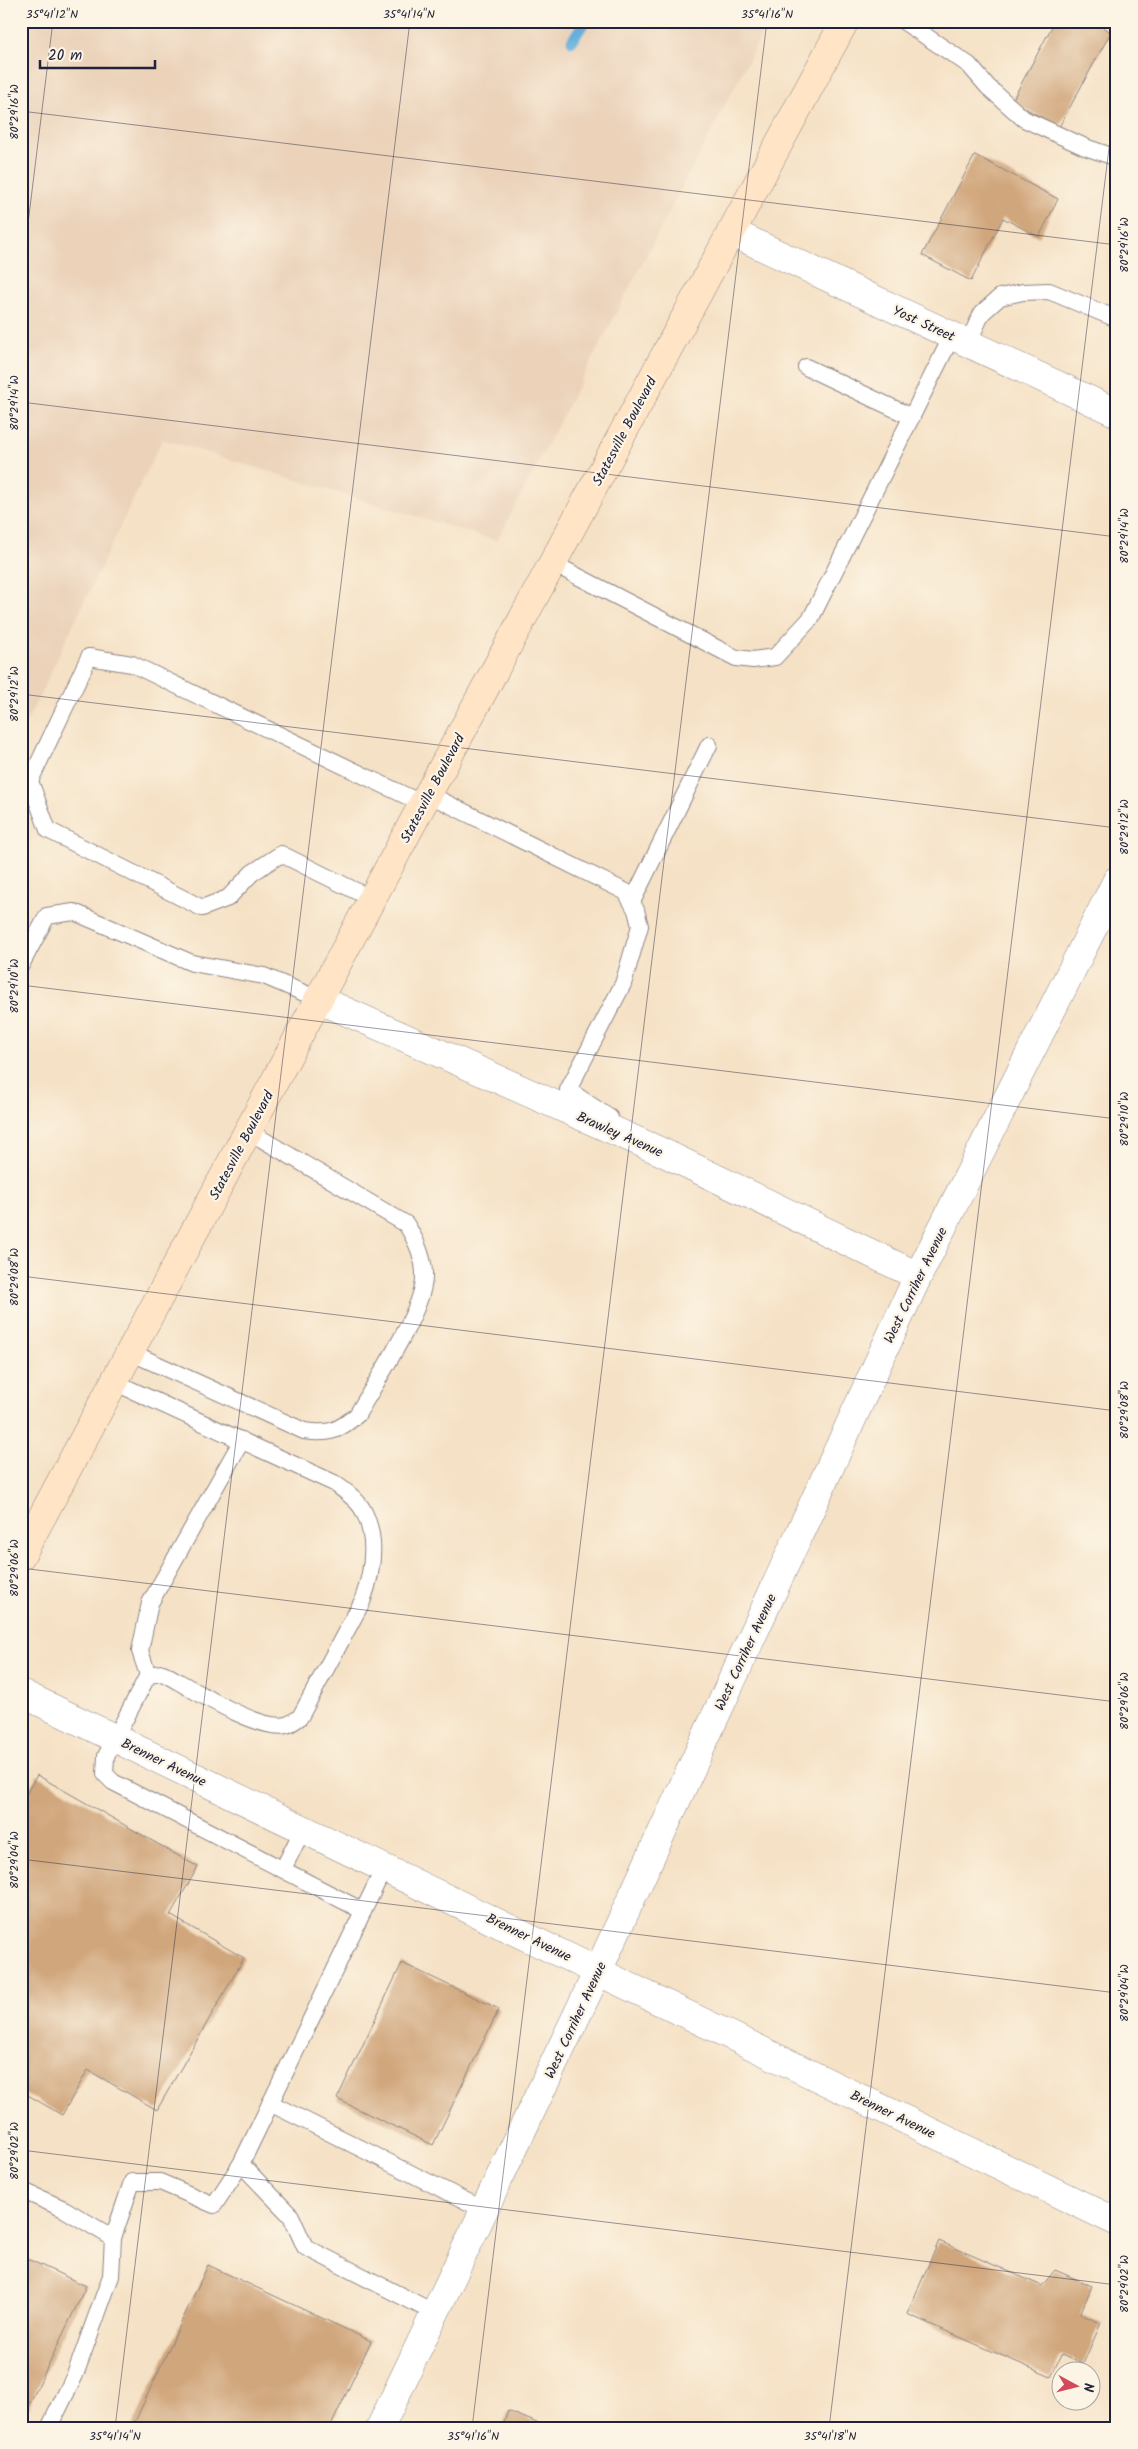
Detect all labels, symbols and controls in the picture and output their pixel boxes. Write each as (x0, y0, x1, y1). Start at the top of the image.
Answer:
text: 35°41'12"N (26, 5, 78, 24)
text: 35°41'14"N (383, 5, 435, 24)
text: 35°41'16"N (741, 5, 793, 24)
scale bar (40, 38, 155, 70)
text: 20 m (48, 44, 82, 68)
text: 80°29'16"W (5, 84, 24, 140)
text: 80°29'16"W (1115, 217, 1134, 273)
street label: Yost Street (889, 300, 959, 348)
street label: Statesville Boulevard (587, 372, 663, 490)
text: 80°29'14"W (5, 375, 24, 431)
text: 80°29'14"W (1115, 508, 1134, 564)
text: 80°29'12"W (5, 666, 24, 722)
street label: Statesville Boulevard (395, 729, 471, 847)
text: 80°29'12"W (1115, 799, 1134, 855)
text: 80°29'10"W (5, 959, 24, 1013)
street label: Statesville Boulevard (204, 1086, 280, 1204)
text: 80°29'10"W (1115, 1092, 1134, 1146)
street label: Brawley Avenue (573, 1106, 667, 1164)
street label: West Corriher Avenue (878, 1223, 954, 1347)
text: 80°29'08"W (5, 1248, 24, 1306)
text: 80°29'08"W (1115, 1381, 1134, 1439)
text: 80°29'06"W (5, 1539, 24, 1597)
street label: West Corriher Avenue (709, 1590, 783, 1715)
text: 80°29'06"W (1115, 1672, 1134, 1730)
street label: Brenner Avenue (117, 1733, 211, 1793)
text: 80°29'04"W (5, 1831, 24, 1889)
street label: Brenner Avenue (482, 1908, 576, 1968)
street label: West Corriher Avenue (539, 1958, 613, 2083)
text: 80°29'04"W (1115, 1964, 1134, 2022)
street label: Brenner Avenue (846, 2085, 940, 2145)
text: 80°29'02"W (5, 2122, 24, 2180)
text: 80°29'02"W (1115, 2255, 1134, 2313)
north arrow (1050, 2362, 1100, 2412)
text: N (1076, 2382, 1099, 2393)
text: 35°41'14"N (89, 2427, 141, 2446)
text: 35°41'16"N (447, 2427, 499, 2446)
text: 35°41'18"N (804, 2427, 856, 2446)

